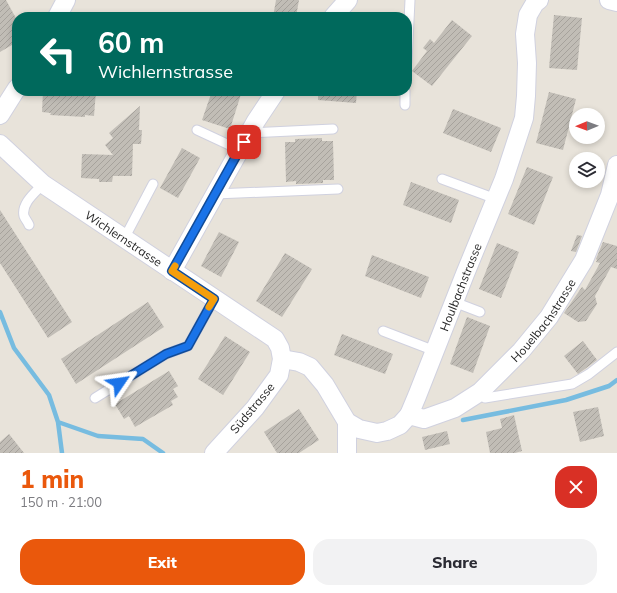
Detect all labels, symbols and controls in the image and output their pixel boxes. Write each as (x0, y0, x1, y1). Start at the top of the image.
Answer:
text: 60 m (98, 25, 164, 60)
icon: left (32, 28, 84, 80)
text: Wichlernstrasse (98, 60, 233, 83)
north arrow (569, 108, 605, 144)
map controls (569, 108, 605, 188)
pin (227, 125, 261, 159)
icon: arrive (233, 131, 255, 153)
button: layers (569, 152, 605, 188)
street label: Wichlernstrasse (82, 207, 165, 269)
street label: Houlbachstrasse (436, 241, 484, 333)
street label: Houelbachstrasse (507, 276, 578, 365)
position arrow (98, 362, 140, 404)
street label: Südstrasse (226, 380, 278, 436)
text: 1 min (20, 464, 84, 494)
button: close (555, 466, 597, 508)
text: 150 m · 21:00 (20, 494, 102, 510)
button: Exit (20, 539, 305, 585)
button: Share (313, 539, 597, 585)

